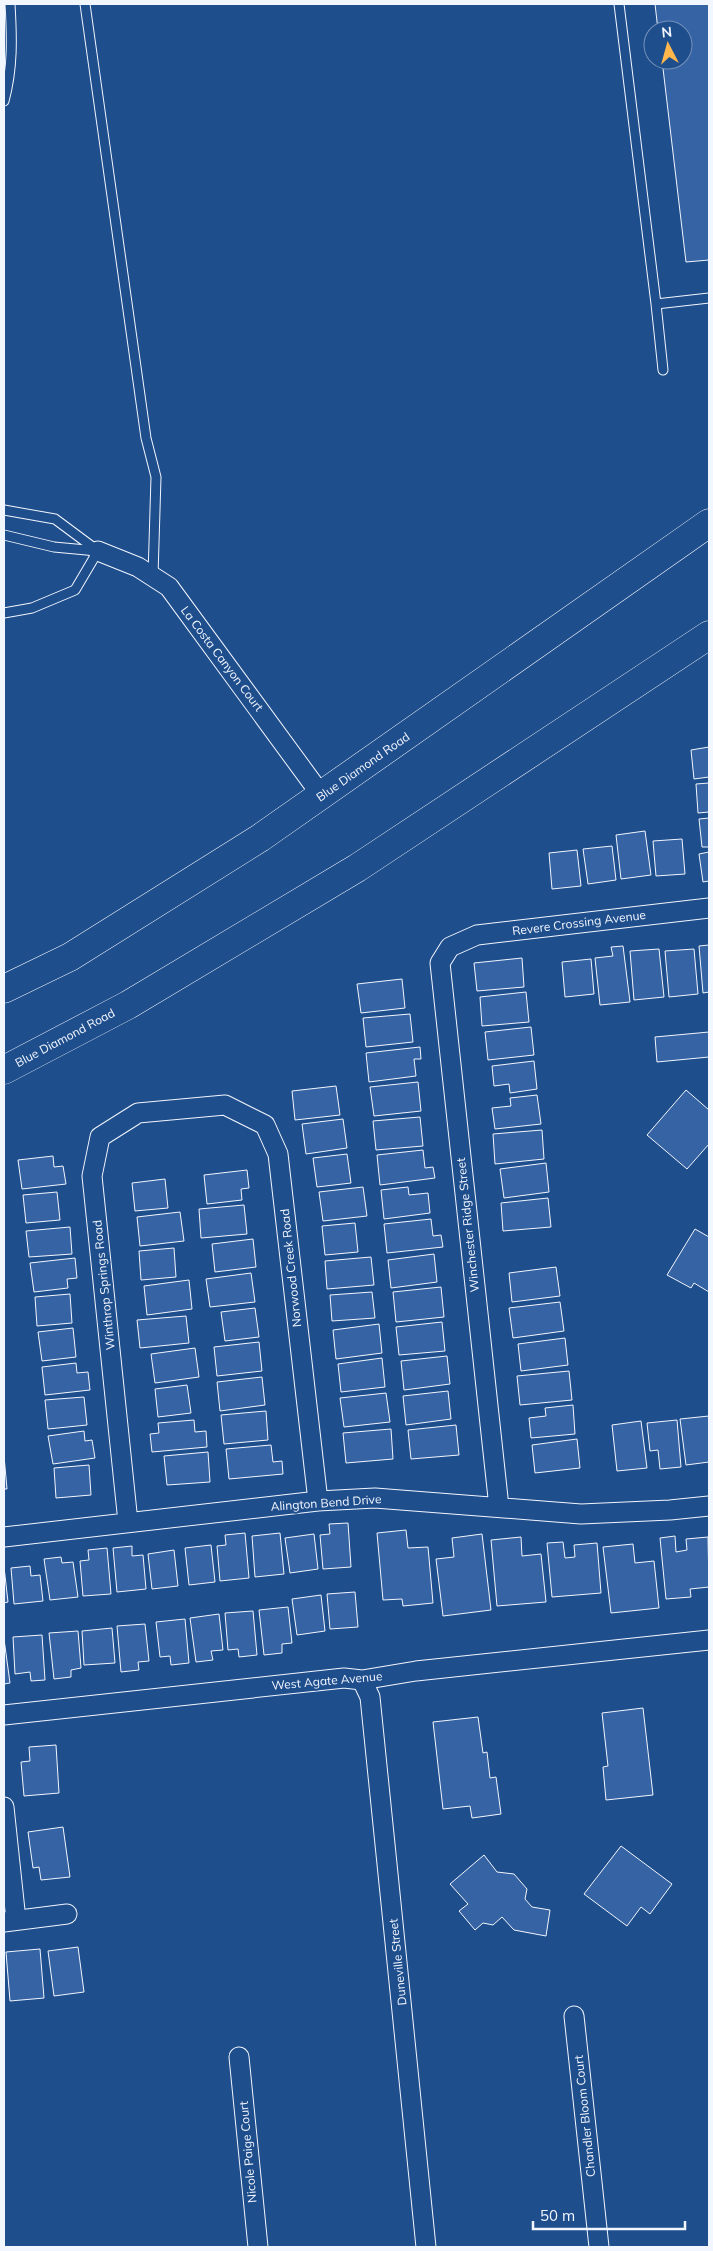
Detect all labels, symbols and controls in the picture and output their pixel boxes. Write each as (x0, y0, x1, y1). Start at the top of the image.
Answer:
north arrow (643, 20, 693, 70)
text: N (660, 23, 673, 42)
street label: La Costa Canyon Court (178, 603, 267, 714)
street label: Blue Diamond Road (313, 729, 412, 805)
street label: Revere Crossing Avenue (511, 907, 647, 938)
street label: Blue Diamond Road (12, 1005, 117, 1070)
street label: Winchester Ridge Street (453, 1157, 482, 1293)
street label: Norwood Creek Road (277, 1208, 304, 1328)
street label: Winthrop Springs Road (89, 1219, 118, 1351)
street label: Alington Bend Drive (270, 1491, 382, 1514)
street label: West Agate Avenue (271, 1668, 383, 1693)
street label: Duneville Street (385, 1918, 410, 2006)
street label: Chandler Bloom Court (571, 2054, 598, 2178)
street label: Nicole Paige Court (236, 2101, 259, 2203)
scale bar (533, 2198, 686, 2230)
text: 50 m (540, 2206, 575, 2225)

